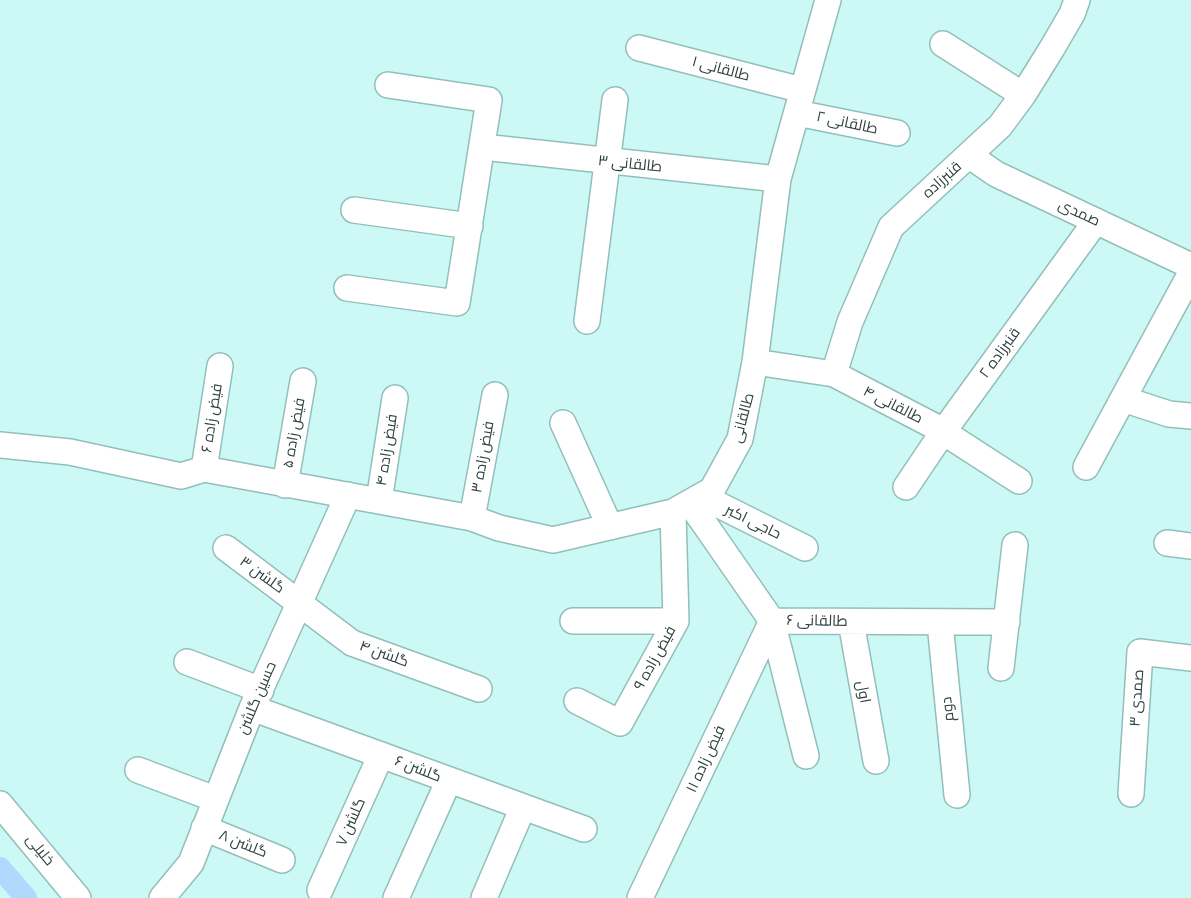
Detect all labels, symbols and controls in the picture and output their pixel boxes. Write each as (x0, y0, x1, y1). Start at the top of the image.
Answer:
street label: طالقانی ۱ (690, 53, 752, 85)
street label: طالقانی ۲ (815, 108, 879, 138)
street label: طالقانی ۳ (597, 152, 663, 176)
street label: قنبرزاده (919, 158, 965, 202)
street label: صمدی (1055, 196, 1103, 230)
street label: قنبرزاده ۲ (976, 324, 1024, 382)
street label: فیض زاده ۶ (198, 382, 226, 454)
street label: طالقانی ۴ (860, 382, 926, 428)
street label: طالقانی (728, 391, 758, 445)
street label: فیض زاده ۵ (279, 397, 309, 469)
street label: فیض زاده ۴ (372, 413, 402, 487)
street label: فیض زاده ۳ (468, 420, 498, 494)
street label: حاجی اکبر (722, 501, 784, 543)
street label: گلشن ۳ (236, 553, 288, 597)
street label: طالقانی ۶ (786, 611, 848, 631)
street label: فیض زاده ۹ (630, 623, 680, 693)
street label: گلشن ۴ (357, 637, 411, 671)
street label: حسین گلشن (234, 659, 280, 737)
street label: صمدی ۳ (1126, 669, 1148, 727)
street label: اول (852, 680, 874, 704)
street label: دوم (938, 696, 958, 722)
street label: فیض زاده ۱۱ (683, 723, 729, 795)
street label: گلشن ۶ (392, 752, 444, 786)
street label: گلشن ۷ (332, 795, 370, 849)
street label: گلشن ۸ (216, 826, 270, 862)
street label: خلیلی (22, 831, 58, 869)

